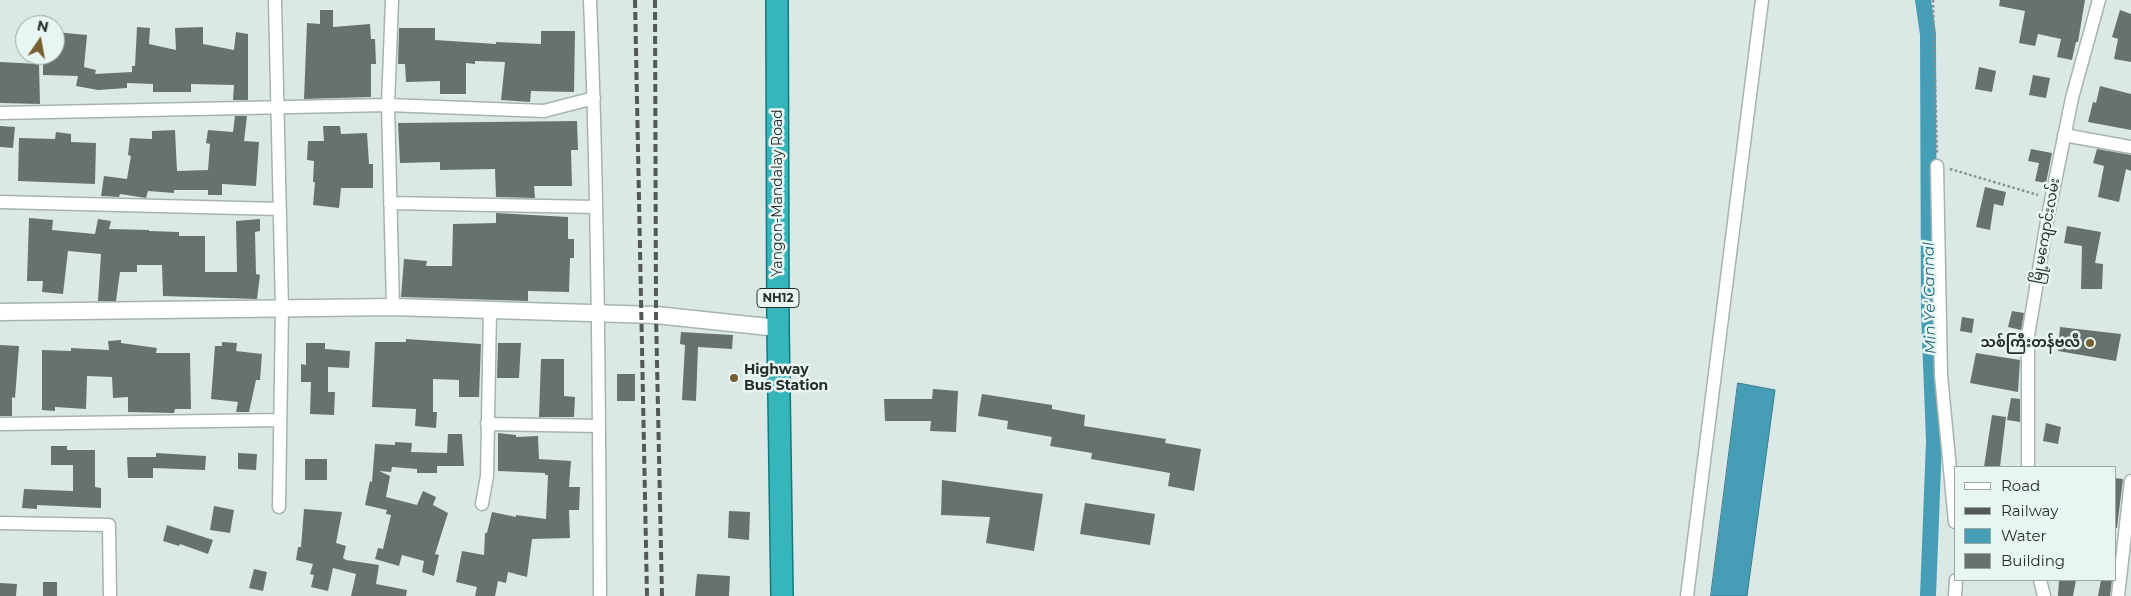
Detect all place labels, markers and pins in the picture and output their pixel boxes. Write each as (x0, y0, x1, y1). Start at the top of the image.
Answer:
place label: သစ်ကြီးတန်ဗလီ (1980, 335, 2080, 351)
marker: သစ်ကြီးတန်ဗလီ (2084, 337, 2096, 349)
place label: Highway Bus Station (744, 362, 828, 394)
marker: Highway Bus Station (728, 372, 740, 384)

